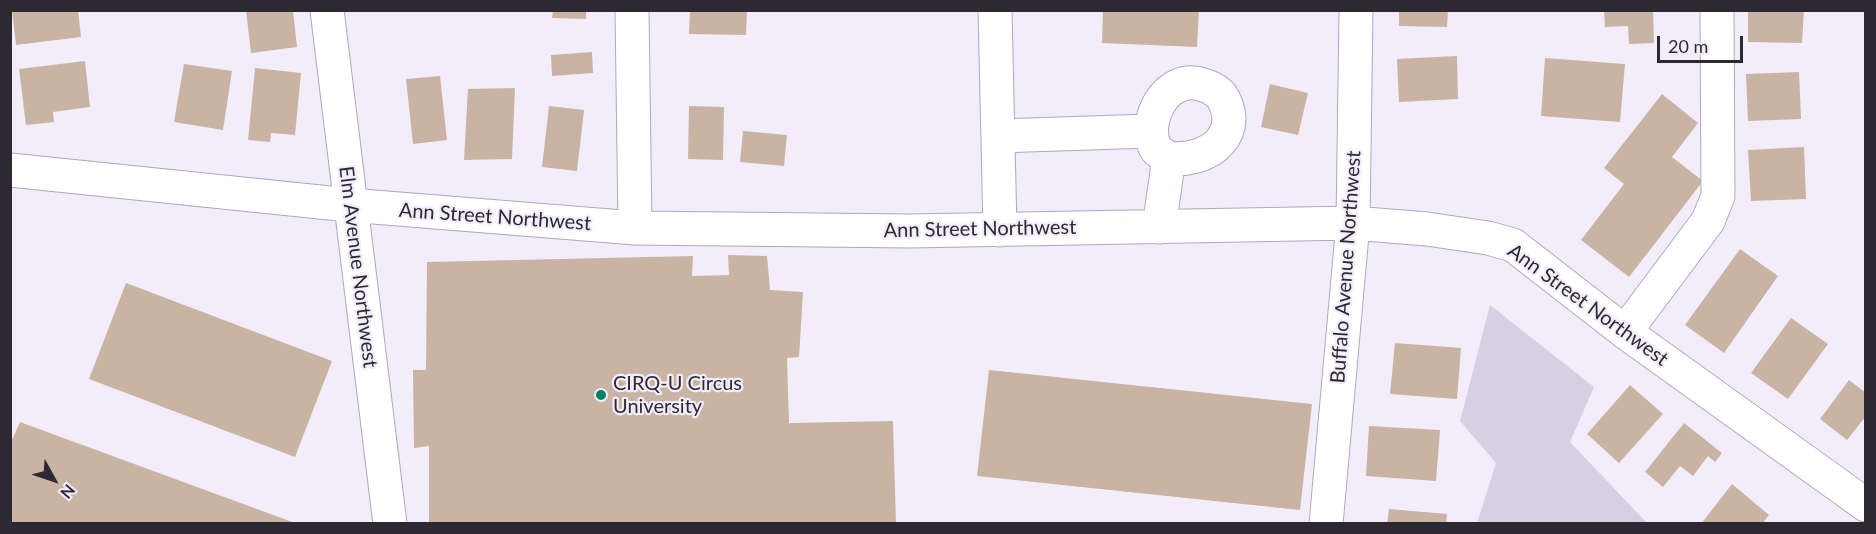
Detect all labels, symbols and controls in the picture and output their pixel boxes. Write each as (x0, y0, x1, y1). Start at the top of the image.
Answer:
scale bar (1660, 24, 1746, 62)
text: 20 m (1668, 35, 1708, 57)
street label: Buffalo Avenue Northwest (1326, 150, 1366, 384)
street label: Elm Avenue Northwest (334, 165, 382, 369)
street label: Ann Street Northwest (398, 198, 592, 236)
street label: Ann Street Northwest (884, 215, 1076, 243)
street label: Ann Street Northwest (1503, 239, 1673, 371)
place label: CIRQ-U Circus University (613, 372, 742, 419)
marker: CIRQ-U Circus University (594, 388, 608, 402)
north arrow (24, 450, 84, 510)
text: N (57, 481, 79, 503)

